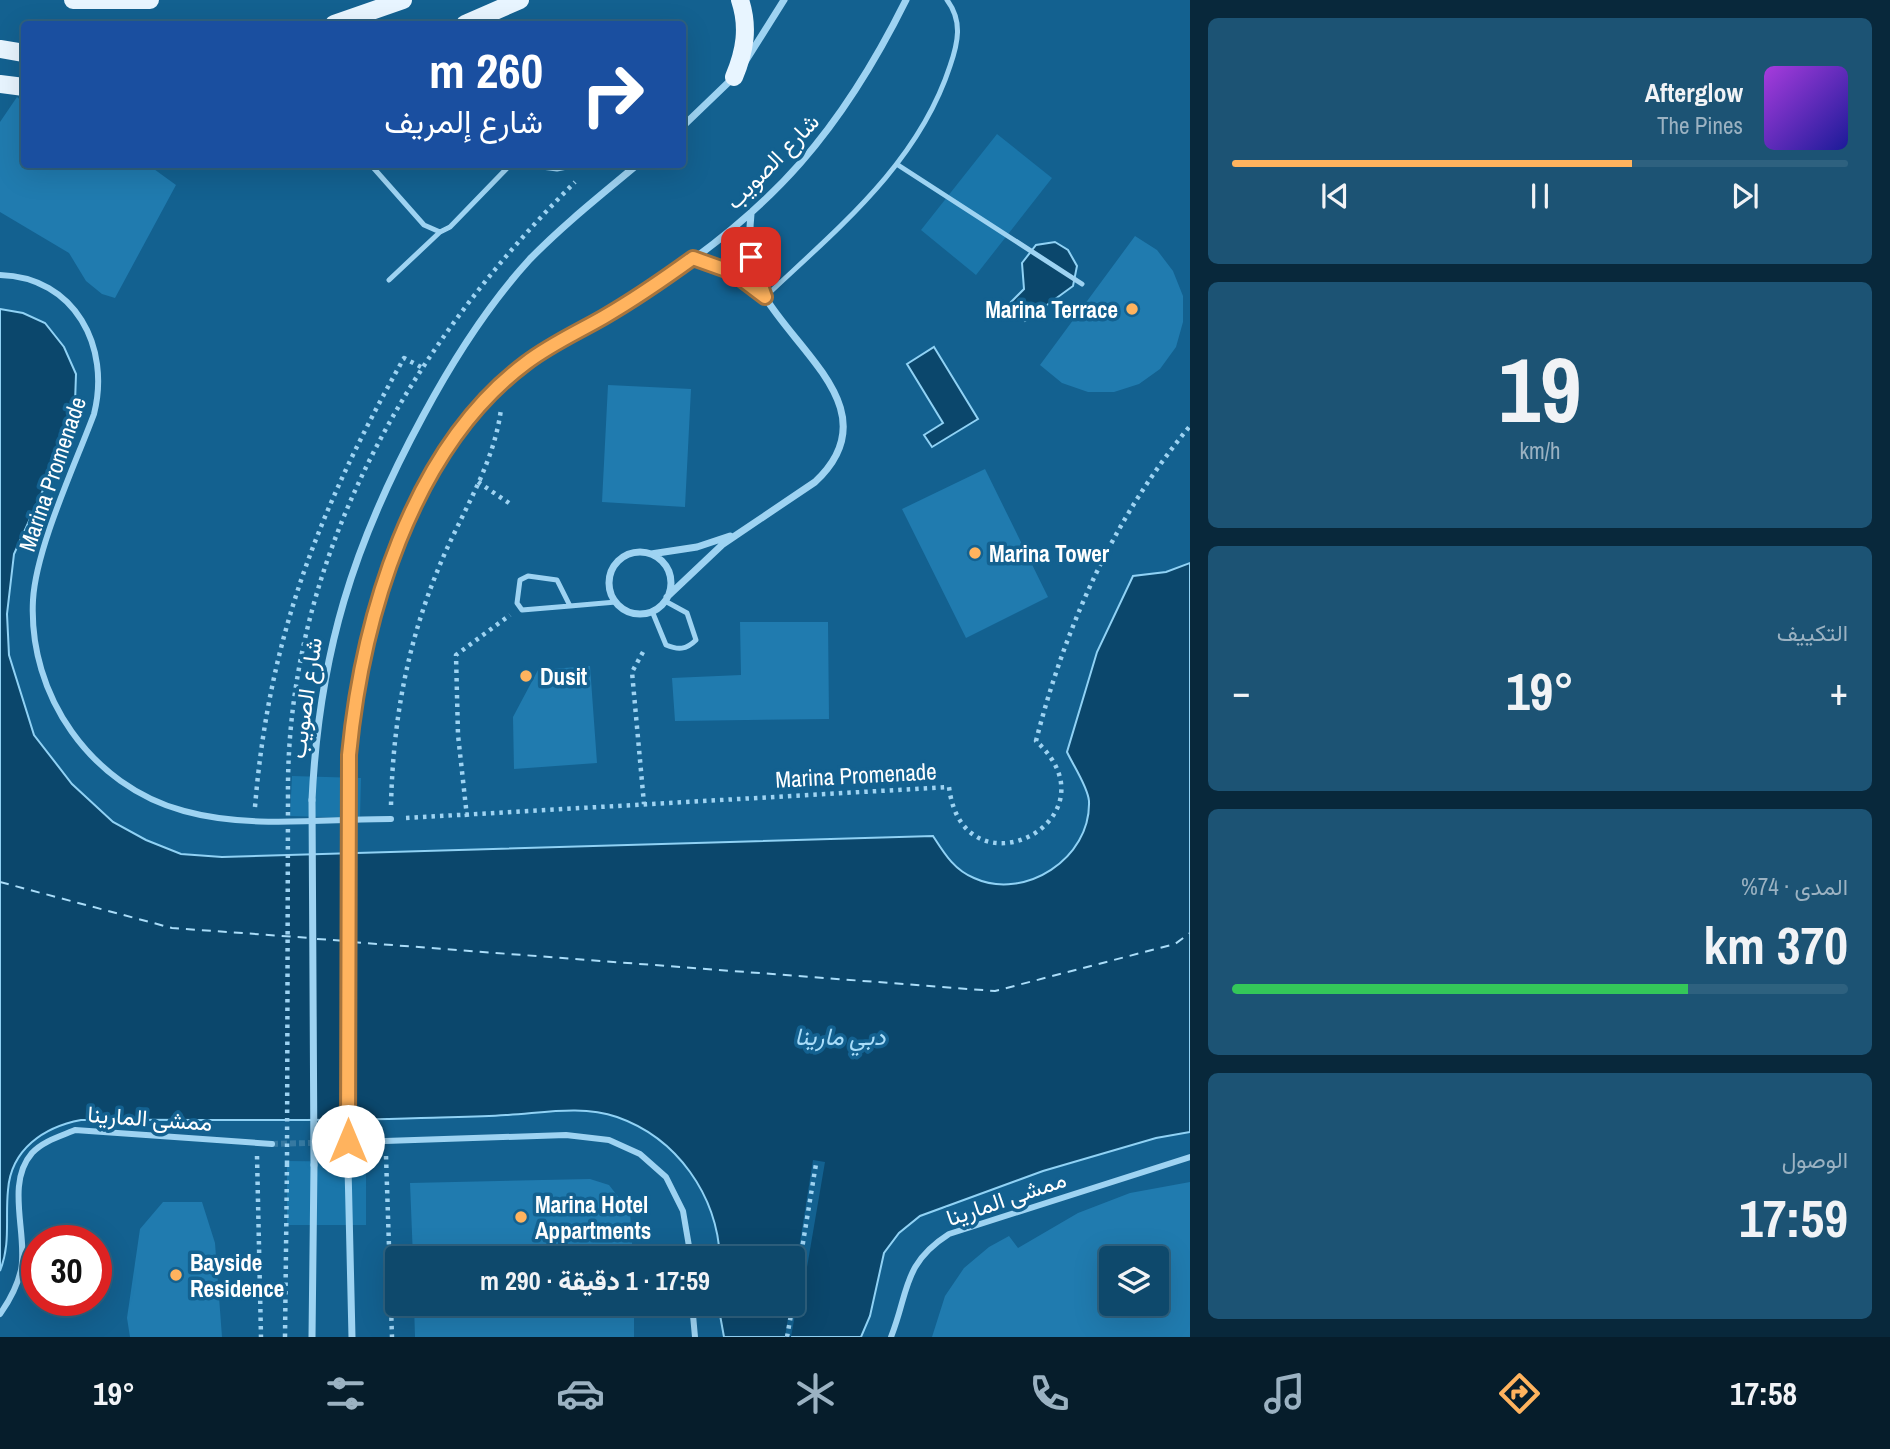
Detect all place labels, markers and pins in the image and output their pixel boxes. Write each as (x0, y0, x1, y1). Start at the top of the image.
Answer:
pin (721, 227, 781, 287)
place label: Marina Terrace (985, 294, 1118, 325)
marker: Marina Terrace (1124, 301, 1140, 317)
place label: Marina Tower (989, 538, 1110, 569)
marker: Marina Tower (967, 545, 983, 561)
place label: Dusit (540, 661, 587, 692)
marker: Dusit (518, 668, 534, 684)
place label: Marina Hotel Appartments (535, 1189, 651, 1246)
marker: Marina Hotel Appartments (513, 1209, 529, 1225)
place label: Bayside Residence (190, 1247, 284, 1304)
marker: Bayside Residence (168, 1267, 184, 1283)

